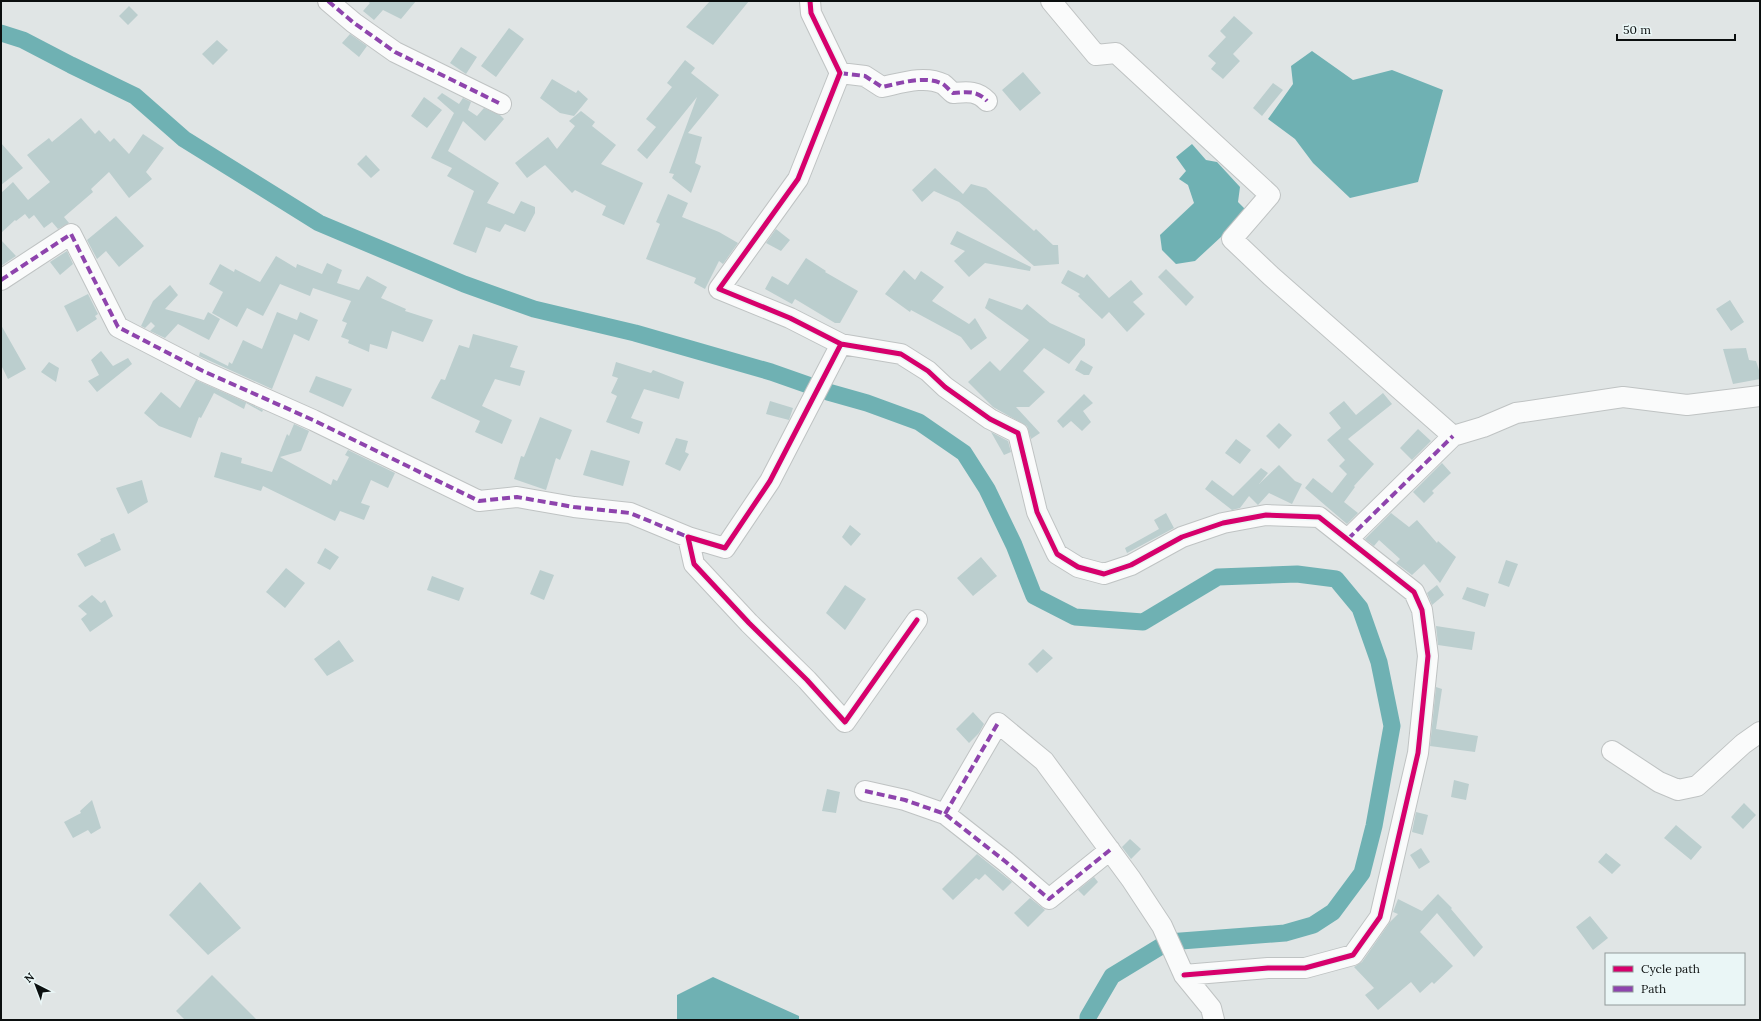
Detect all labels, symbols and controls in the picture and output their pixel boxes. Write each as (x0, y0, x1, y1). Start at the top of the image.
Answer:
scale bar (1617, 16, 1735, 42)
text: 50 m (1623, 22, 1651, 37)
legend (1605, 953, 1745, 1005)
text: Cycle path (1641, 961, 1700, 976)
north arrow (16, 965, 56, 1005)
text: N (21, 969, 38, 986)
text: Path (1641, 981, 1666, 996)

